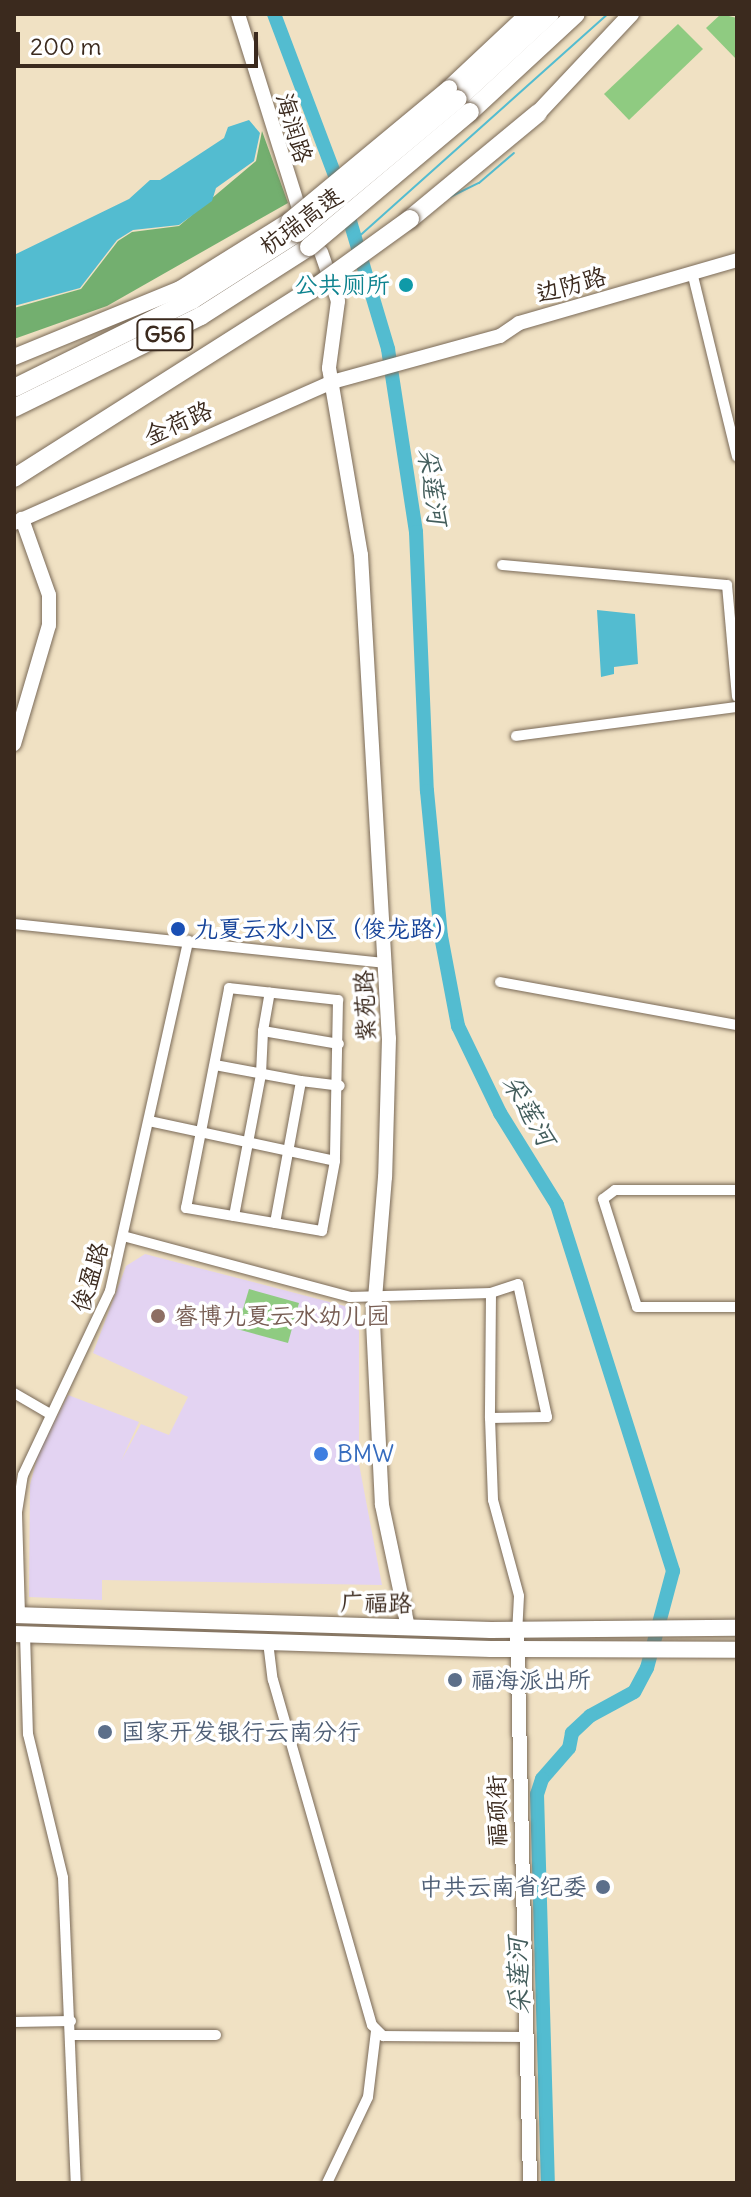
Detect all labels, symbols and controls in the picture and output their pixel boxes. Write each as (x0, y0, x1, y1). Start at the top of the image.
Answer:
scale bar (20, 16, 262, 66)
text: 200 m (30, 31, 102, 61)
street label: 海润路 (270, 89, 318, 167)
street label: 杭瑞高速 (254, 181, 348, 261)
street label: 边防路 (532, 261, 610, 309)
place label: 公共厕所 (294, 271, 390, 299)
marker: 公共厕所 (397, 276, 415, 294)
road number: G56 (135, 317, 195, 353)
street label: 金荷路 (139, 395, 217, 451)
water label: 采莲河 (412, 445, 454, 527)
place label: 九夏云水小区（俊龙路） (194, 915, 458, 943)
marker: 九夏云水小区（俊龙路） (169, 920, 187, 938)
street label: 紫苑路 (349, 970, 381, 1042)
water label: 采莲河 (496, 1068, 562, 1152)
street label: 俊盈路 (66, 1238, 114, 1316)
place label: 睿博九夏云水幼儿园 (174, 1302, 390, 1330)
marker: 睿博九夏云水幼儿园 (149, 1307, 167, 1325)
place label: BMW (337, 1440, 394, 1468)
marker: BMW (312, 1445, 330, 1463)
street label: 广福路 (340, 1588, 412, 1618)
place label: 福海派出所 (471, 1666, 591, 1694)
marker: 福海派出所 (446, 1671, 464, 1689)
place label: 国家开发银行云南分行 (121, 1718, 361, 1746)
marker: 国家开发银行云南分行 (96, 1723, 114, 1741)
street label: 福硕街 (482, 1775, 512, 1847)
place label: 中共云南省纪委 (419, 1873, 587, 1901)
marker: 中共云南省纪委 (594, 1878, 612, 1896)
water label: 采莲河 (501, 1936, 535, 2016)

